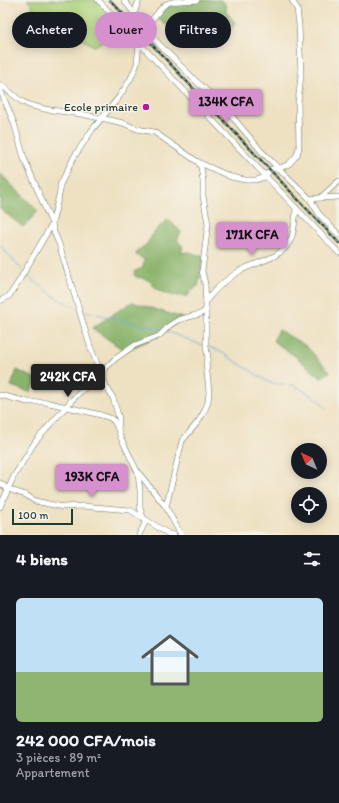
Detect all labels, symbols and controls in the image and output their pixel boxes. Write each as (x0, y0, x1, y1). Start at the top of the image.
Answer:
chip: Acheter (12, 12, 87, 48)
chip: Louer (95, 12, 157, 48)
chip: Filtres (165, 12, 231, 48)
pin: 134K CFA (185, 89, 267, 123)
text: 134K CFA (198, 94, 254, 109)
place label: Ecole primaire (64, 100, 138, 114)
marker: Ecole primaire (141, 102, 151, 112)
pin: 171K CFA (211, 222, 293, 256)
text: 171K CFA (225, 227, 279, 242)
pin: 242K CFA (27, 364, 109, 398)
text: 242K CFA (40, 369, 96, 384)
north arrow (291, 443, 327, 479)
map controls (291, 443, 327, 523)
pin: 193K CFA (51, 464, 133, 498)
text: 193K CFA (65, 469, 119, 484)
button: locate (291, 487, 327, 523)
scale bar (12, 507, 73, 526)
text: 100 m (18, 509, 48, 522)
icon: filters (301, 548, 323, 570)
text: 4 biens (16, 549, 68, 569)
icon: home (134, 624, 206, 696)
text: 242 000 CFA/mois (16, 730, 156, 750)
text: 3 pièces · 89 m² (16, 750, 101, 765)
text: Appartement (16, 765, 90, 780)

